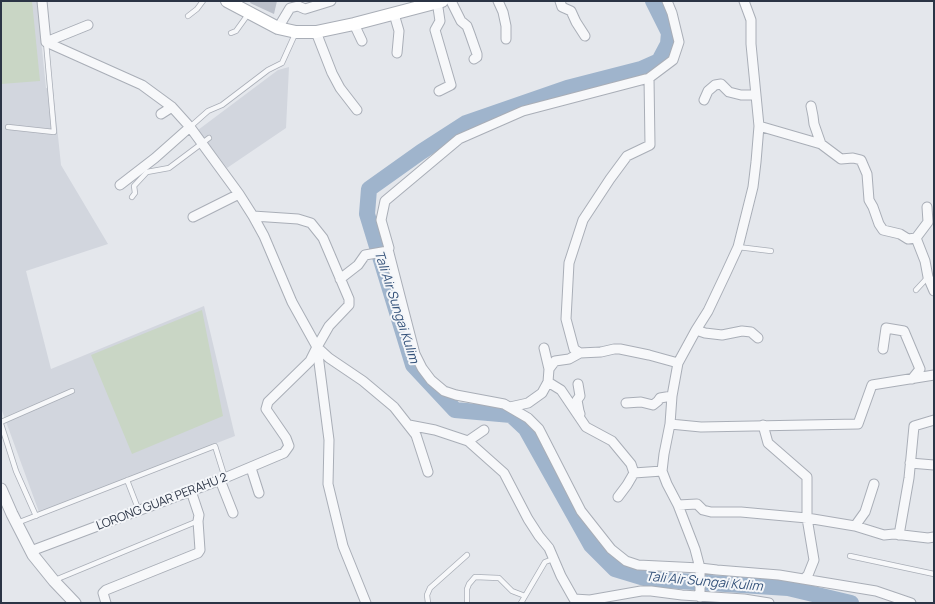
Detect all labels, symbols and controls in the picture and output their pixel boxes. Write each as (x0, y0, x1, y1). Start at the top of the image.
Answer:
water label: Tali Air Sungai Kulim (370, 249, 422, 365)
street label: LORONG GUAR PERAHU 2 (94, 470, 230, 534)
water label: Tali Air Sungai Kulim (645, 569, 763, 595)

